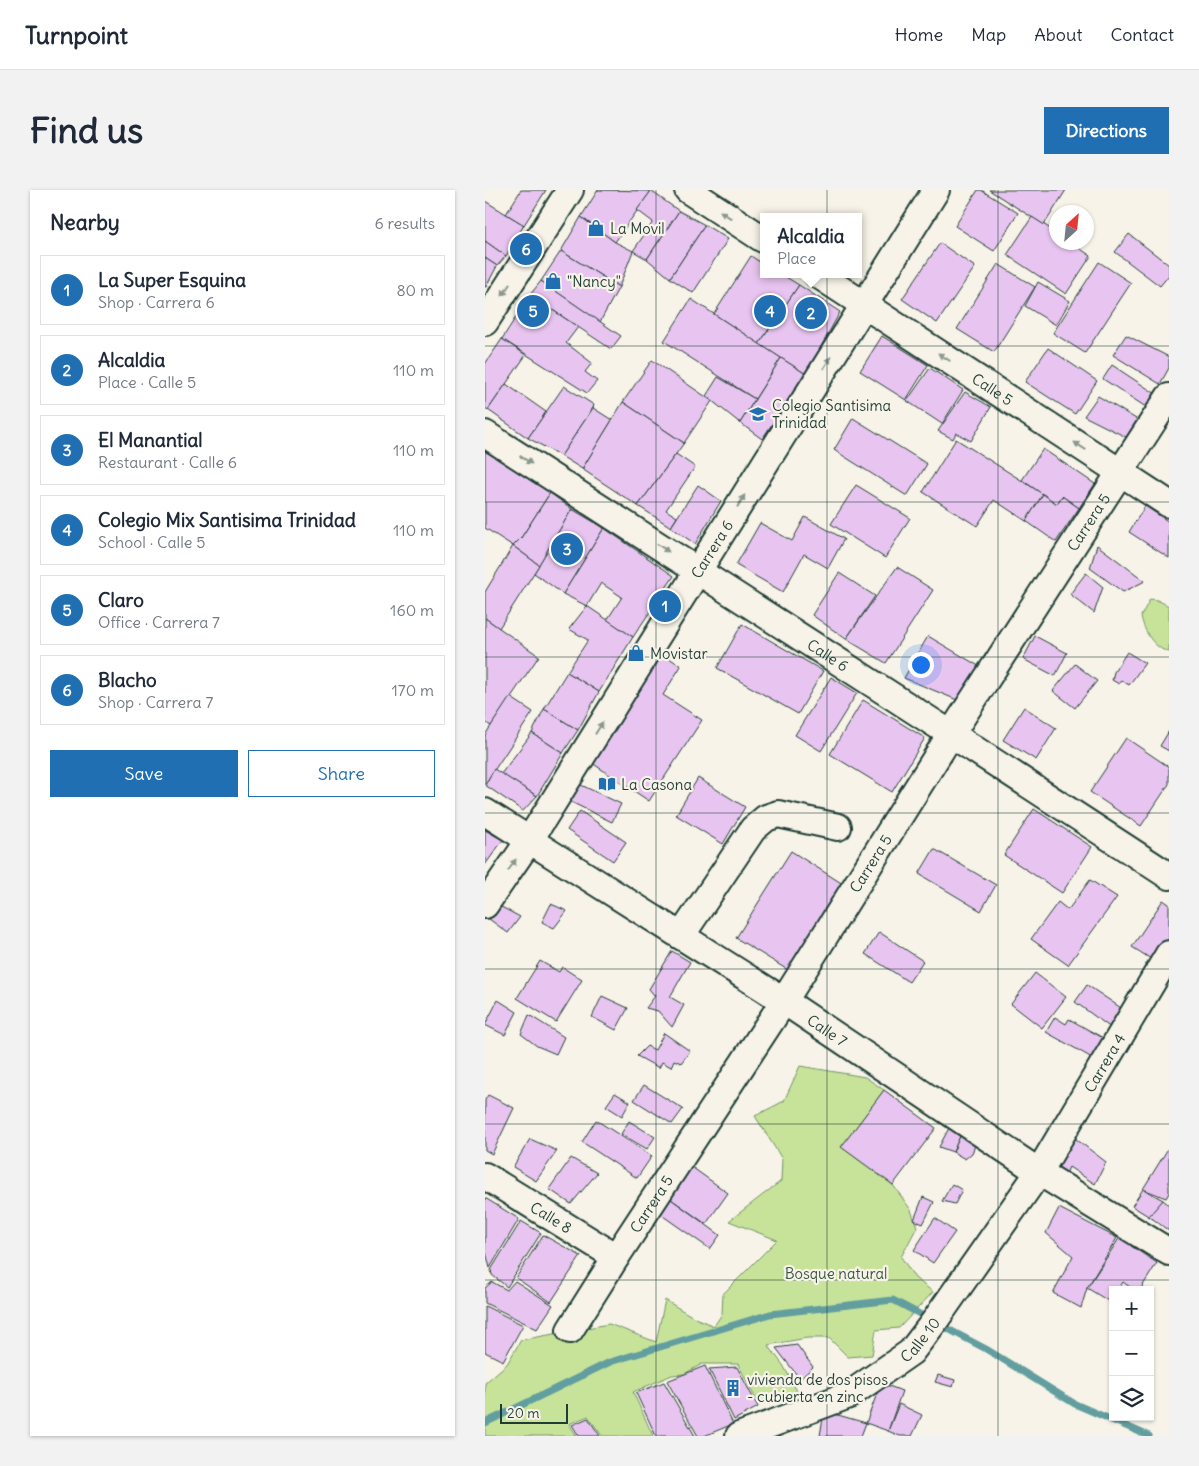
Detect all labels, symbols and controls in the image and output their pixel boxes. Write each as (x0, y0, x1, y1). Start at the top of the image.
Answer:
text: Turnpoint (25, 20, 128, 50)
text: Home (895, 23, 943, 46)
text: Map (971, 23, 1006, 46)
text: About (1034, 23, 1082, 46)
text: Contact (1110, 23, 1174, 46)
button: Directions (1044, 107, 1169, 154)
text: Find us (30, 108, 143, 152)
north arrow (1049, 205, 1094, 250)
text: Nearby (50, 209, 120, 236)
one-way arrow (719, 210, 732, 219)
text: 6 results (374, 213, 435, 233)
popup (760, 213, 862, 278)
shop icon: La Movil (586, 218, 606, 238)
place label: La Movil (610, 219, 665, 238)
text: Alcaldia (777, 224, 845, 248)
pin: 6 (510, 230, 542, 268)
text: Place (777, 248, 816, 268)
text: La Super Esquina (98, 268, 246, 292)
shop icon: "Nancy" (543, 271, 563, 291)
place label: "Nancy" (567, 272, 621, 291)
text: 1 (64, 280, 70, 300)
text: 80 m (396, 280, 434, 300)
one-way arrow (501, 283, 511, 296)
text: Shop · Carrera 6 (98, 292, 215, 312)
pin: 5 (517, 292, 549, 330)
pin: 4 (754, 292, 786, 330)
pin: 2 (795, 294, 827, 332)
text: Alcaldia (98, 348, 165, 372)
one-way arrow (938, 352, 951, 362)
one-way arrow (823, 356, 832, 370)
text: 2 (63, 360, 71, 380)
text: 110 m (393, 360, 434, 380)
street label: Calle 5 (969, 368, 1017, 409)
text: Place · Calle 5 (98, 372, 196, 392)
place label: Colegio Santisima Trinidad (772, 396, 892, 432)
school or university icon: Colegio Santisima Trinidad (748, 404, 768, 424)
text: El Manantial (98, 428, 203, 452)
text: 3 (62, 440, 72, 460)
text: 110 m (393, 440, 434, 460)
one-way arrow (1074, 441, 1087, 451)
text: Restaurant · Calle 6 (98, 452, 237, 472)
one-way arrow (519, 455, 533, 465)
street label: Carrera 5 (1063, 489, 1114, 554)
one-way arrow (737, 494, 746, 508)
text: Colegio Mix Santisima Trinidad (98, 508, 356, 532)
street label: Carrera 6 (686, 516, 737, 582)
text: 4 (62, 520, 72, 540)
text: 110 m (393, 520, 434, 540)
pin: 3 (551, 530, 583, 568)
text: School · Calle 5 (98, 532, 205, 552)
one-way arrow (656, 543, 669, 553)
pin: 1 (649, 587, 681, 625)
text: Claro (98, 588, 144, 612)
text: 5 (62, 600, 72, 620)
text: 160 m (390, 600, 434, 620)
text: Office · Carrera 7 (98, 612, 220, 632)
street label: Calle 6 (804, 635, 852, 675)
shop icon: Movistar (626, 643, 646, 663)
place label: Movistar (650, 644, 708, 663)
your location (908, 652, 934, 678)
text: Blacho (98, 668, 157, 692)
text: 6 (62, 680, 72, 700)
text: 170 m (391, 680, 434, 700)
text: Shop · Carrera 7 (98, 692, 213, 712)
one-way arrow (595, 721, 604, 734)
button: Save (50, 750, 238, 797)
button: Share (248, 750, 435, 797)
library icon: La Casona (597, 774, 617, 794)
place label: La Casona (621, 775, 692, 794)
street label: Carrera 5 (845, 831, 895, 896)
one-way arrow (507, 858, 517, 872)
street label: Calle 7 (804, 1010, 851, 1050)
street label: Carrera 4 (1079, 1030, 1129, 1095)
street label: Carrera 5 (625, 1171, 677, 1236)
street label: Calle 8 (527, 1197, 576, 1237)
park label: Bosque natural (785, 1264, 887, 1283)
map controls (1109, 1286, 1154, 1421)
button: + (1109, 1286, 1154, 1331)
street label: Calle 10 (896, 1313, 944, 1366)
button: − (1109, 1331, 1154, 1376)
place label: vivienda de dos pisos - cubierta en zinc (747, 1370, 888, 1406)
button: layers (1109, 1376, 1154, 1421)
building icon: vivienda de dos pisos - cubierta en zinc (723, 1378, 743, 1398)
scale bar (500, 1401, 567, 1424)
text: 20 m (507, 1404, 540, 1422)

